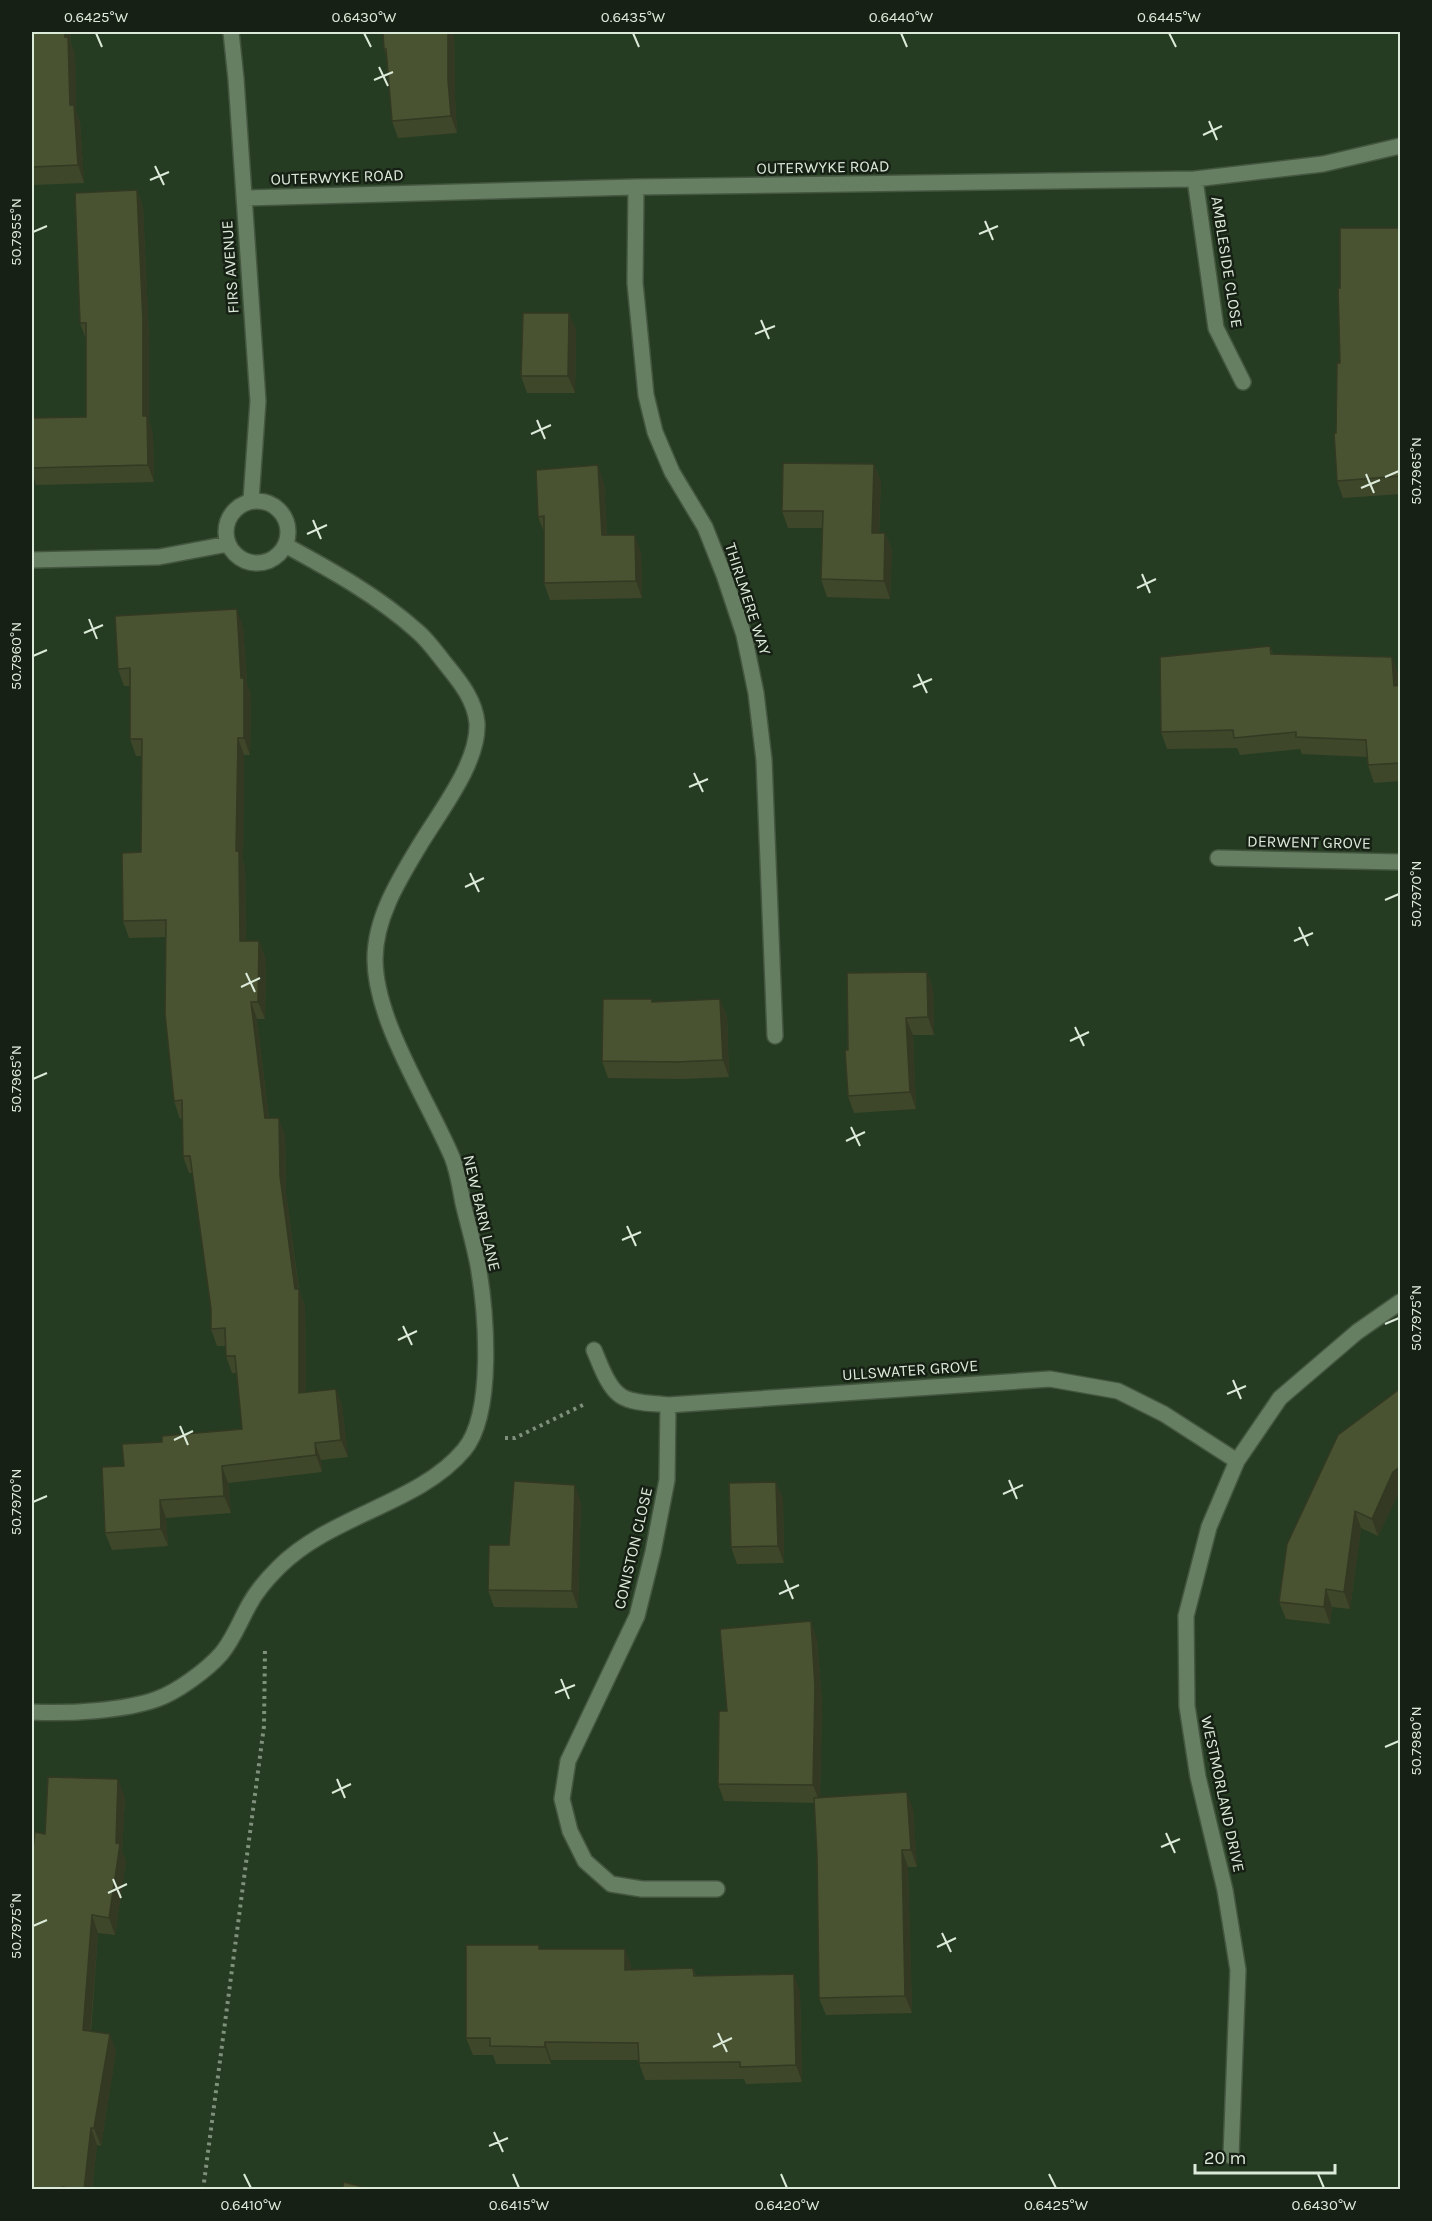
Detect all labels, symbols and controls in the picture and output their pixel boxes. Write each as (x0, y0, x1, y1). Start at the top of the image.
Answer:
text: 0.6425°W (64, 8, 129, 26)
text: 0.6430°W (332, 8, 397, 26)
text: 0.6435°W (601, 8, 666, 26)
text: 0.6440°W (869, 8, 934, 26)
text: 0.6445°W (1137, 8, 1202, 26)
street label: OUTERWYKE ROAD (756, 156, 890, 178)
street label: OUTERWYKE ROAD (270, 165, 404, 189)
street label: AMBLESIDE CLOSE (1207, 195, 1247, 329)
text: 50.7955°N (7, 198, 25, 266)
street label: FIRS AVENUE (217, 220, 243, 314)
text: 50.7965°N (1407, 437, 1425, 505)
street label: THIRLMERE WAY (721, 540, 775, 658)
text: 50.7960°N (7, 622, 25, 690)
street label: DERWENT GROVE (1247, 831, 1371, 853)
text: 50.7970°N (1407, 860, 1425, 928)
text: 50.7965°N (7, 1045, 25, 1113)
street label: NEW BARN LANE (459, 1153, 505, 1273)
text: 50.7975°N (1407, 1285, 1425, 1351)
street label: ULLSWATER GROVE (841, 1356, 979, 1384)
text: 50.7970°N (7, 1468, 25, 1536)
street label: CONISTON CLOSE (610, 1485, 656, 1611)
text: 50.7980°N (1407, 1706, 1425, 1776)
street label: WESTMORLAND DRIVE (1197, 1714, 1249, 1874)
text: 50.7975°N (7, 1893, 25, 1959)
scale bar (1195, 2137, 1334, 2175)
text: 20 m (1204, 2147, 1246, 2169)
text: 0.6410°W (221, 2196, 282, 2214)
text: 0.6415°W (489, 2196, 550, 2214)
text: 0.6420°W (755, 2196, 820, 2214)
text: 0.6425°W (1024, 2196, 1089, 2214)
text: 0.6430°W (1292, 2196, 1357, 2214)

